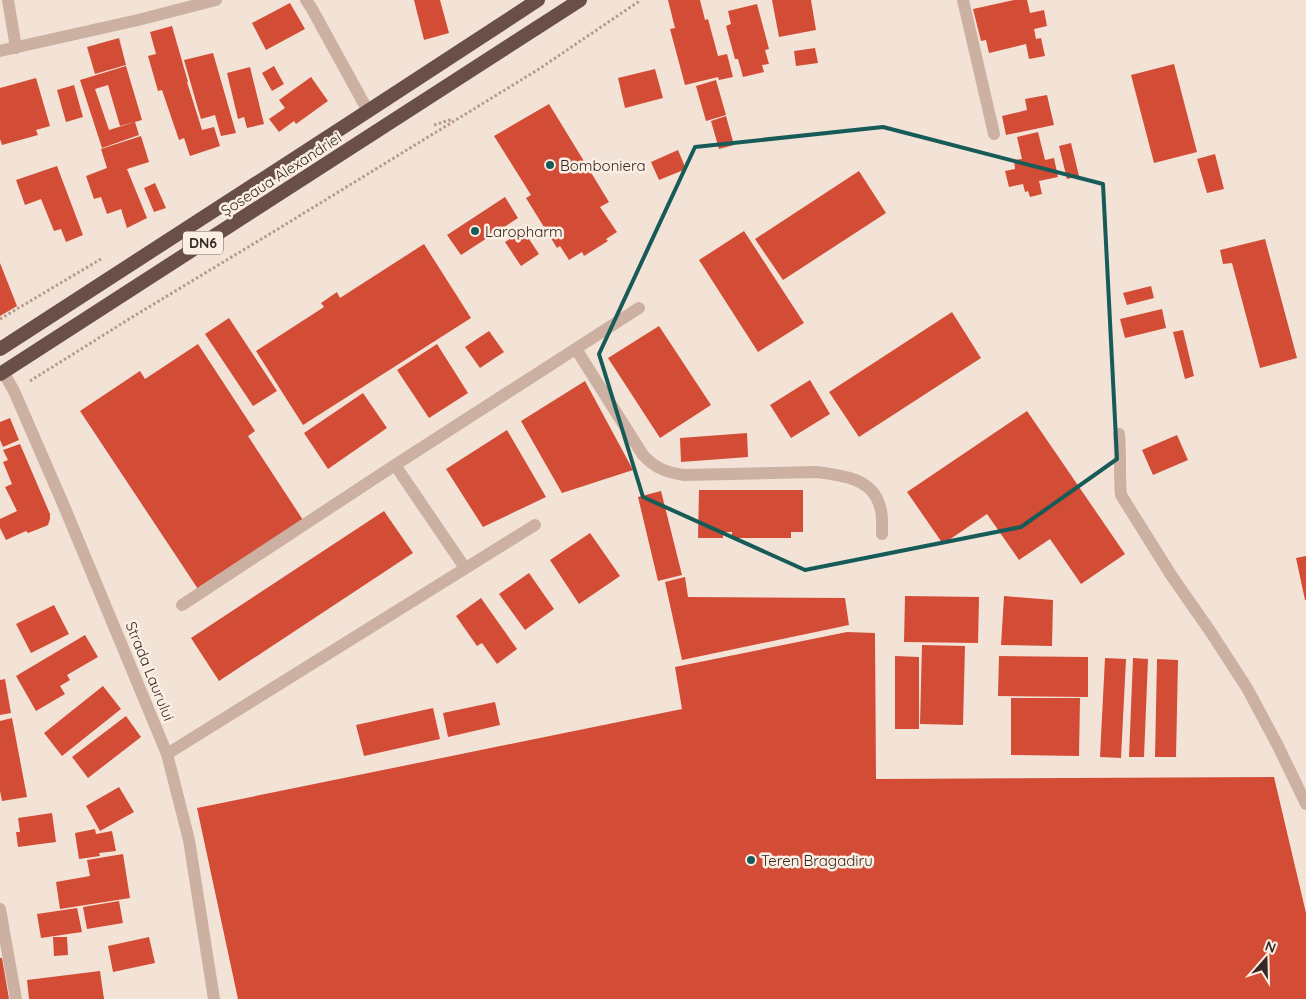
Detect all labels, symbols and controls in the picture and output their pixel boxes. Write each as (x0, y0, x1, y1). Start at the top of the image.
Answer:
street label: Șoseaua Alexandriei (217, 128, 345, 220)
place label: Bomboniera (560, 156, 646, 175)
marker: Bomboniera (544, 159, 556, 171)
place label: Laropharm (485, 222, 563, 241)
marker: Laropharm (469, 225, 481, 237)
road number: DN6 (183, 232, 223, 254)
street label: Strada Laurului (121, 619, 179, 723)
place label: Teren Bragadiru (761, 851, 873, 870)
marker: Teren Bragadiru (745, 854, 757, 866)
north arrow (1241, 934, 1291, 984)
text: N (1263, 937, 1278, 957)

